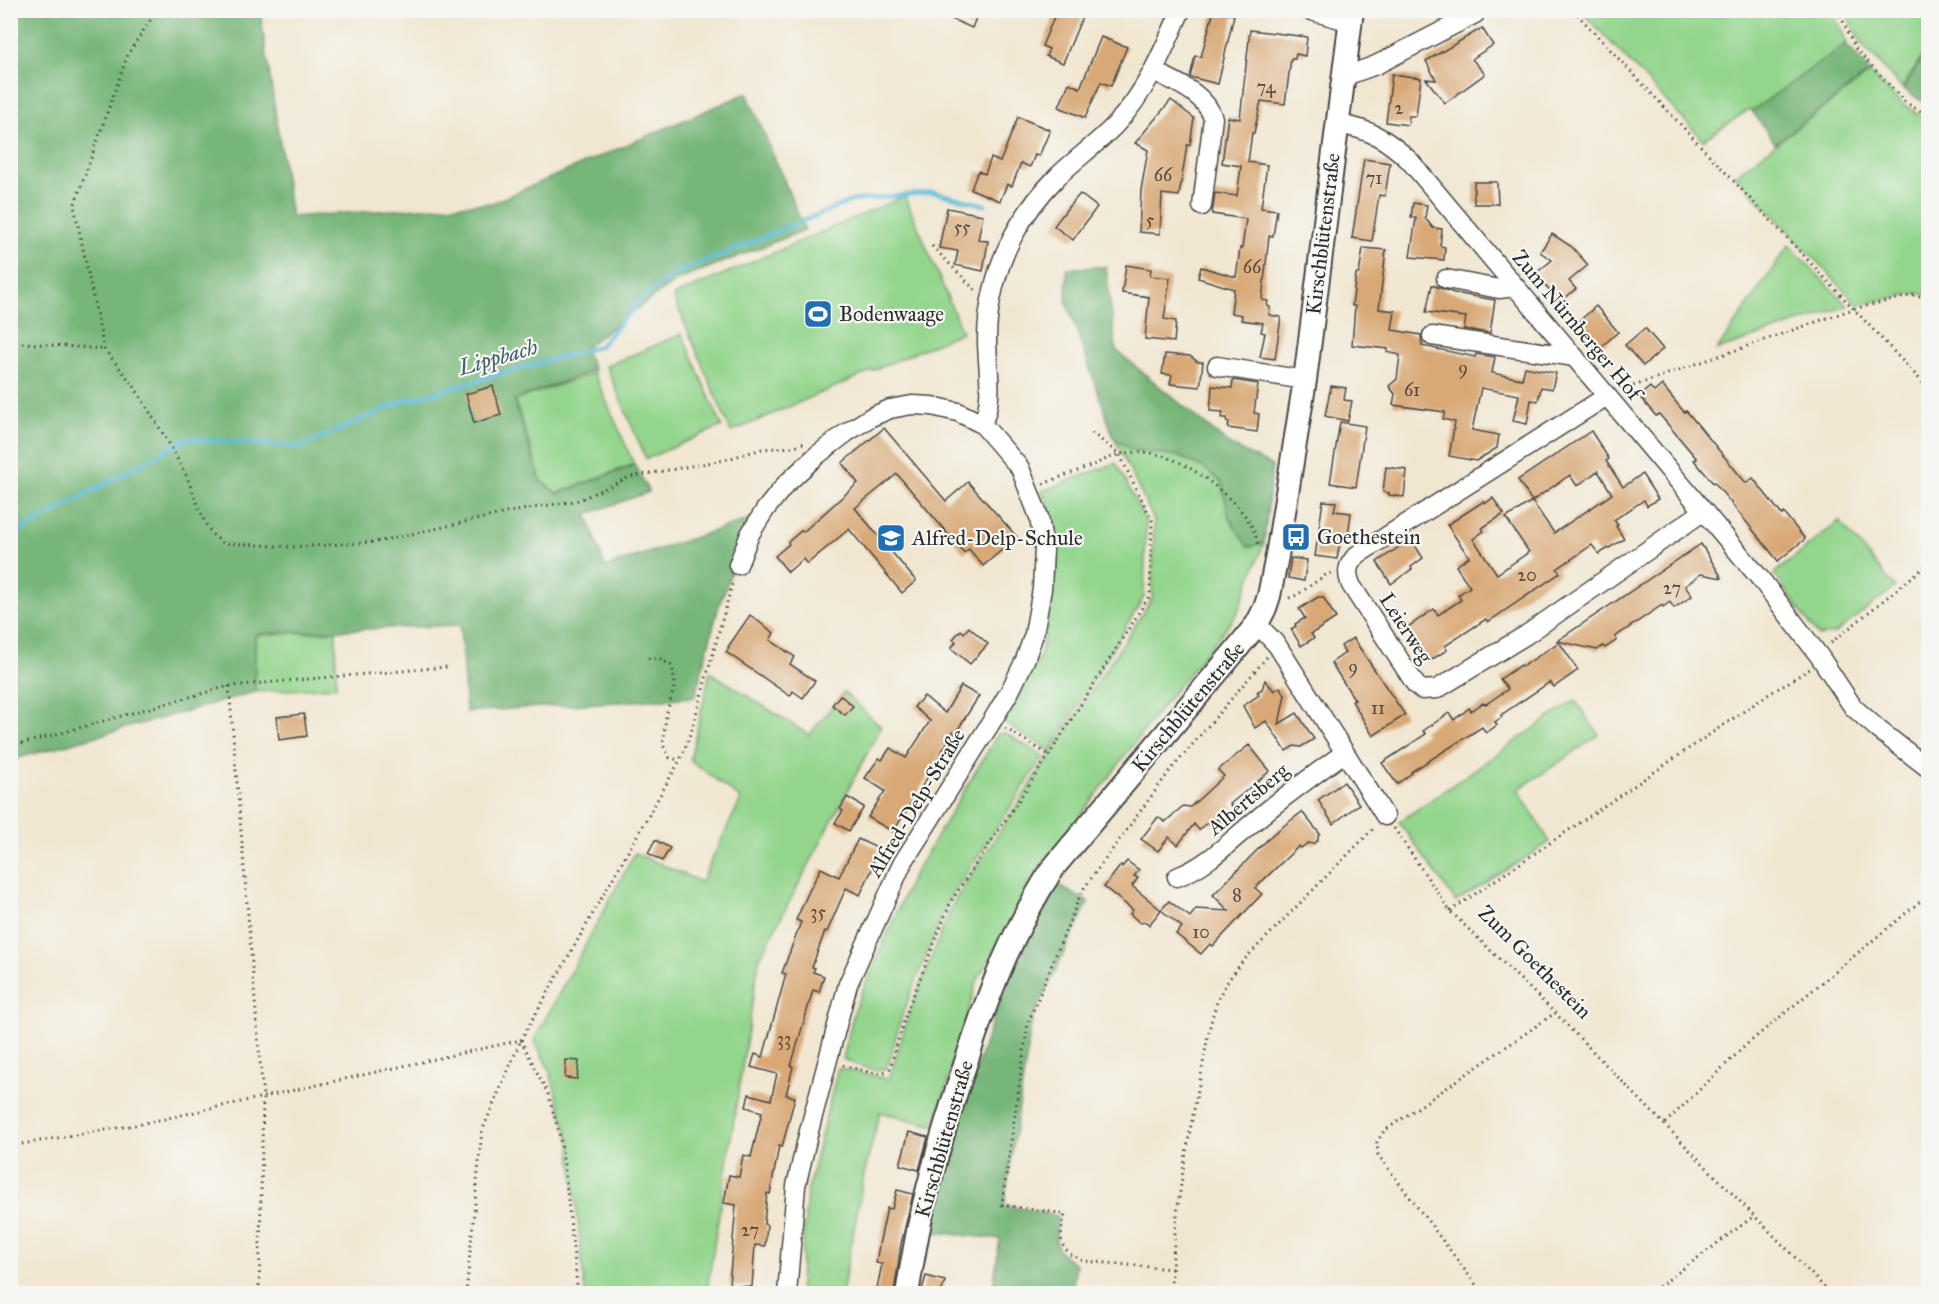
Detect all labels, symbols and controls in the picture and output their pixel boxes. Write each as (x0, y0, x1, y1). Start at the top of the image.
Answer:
house number: 74 (1256, 76, 1277, 98)
house number: 2 (1395, 97, 1404, 119)
street label: Kirschblütenstraße (1300, 152, 1346, 316)
house number: 66 (1154, 164, 1173, 186)
house number: 71 (1366, 167, 1382, 189)
house number: 5 (1146, 209, 1155, 231)
house number: 55 (954, 216, 971, 238)
street label: Zum Nürnberger Hof (1507, 245, 1649, 407)
house number: 66 (1243, 256, 1262, 278)
sports icon: Bodenwaage (802, 298, 834, 330)
place label: Bodenwaage (839, 301, 944, 327)
water label: Lippbach (454, 333, 541, 381)
house number: 9 (1458, 357, 1468, 379)
house number: 61 (1404, 379, 1420, 401)
bus stop icon: Goethestein (1280, 521, 1312, 553)
school or university icon: Alfred-Delp-Schule (875, 522, 907, 554)
place label: Goethestein (1317, 524, 1421, 550)
place label: Alfred-Delp-Schule (911, 525, 1083, 551)
house number: 20 (1517, 564, 1537, 586)
house number: 27 (1663, 577, 1681, 599)
street label: Leierweg (1374, 588, 1438, 668)
street label: Kirschblütenstraße (1126, 636, 1250, 778)
house number: 9 (1348, 656, 1358, 678)
house number: 11 (1371, 697, 1385, 719)
street label: Alfred-Delp-Straße (861, 724, 971, 883)
street label: Albertsberg (1201, 757, 1294, 841)
house number: 8 (1232, 884, 1242, 906)
street label: Zum Goethestein (1473, 900, 1597, 1024)
house number: 35 (810, 901, 826, 923)
house number: 10 (1192, 921, 1210, 943)
house number: 33 (777, 1028, 791, 1050)
street label: Kirschblütenstraße (909, 1057, 979, 1221)
house number: 27 (741, 1219, 759, 1241)

